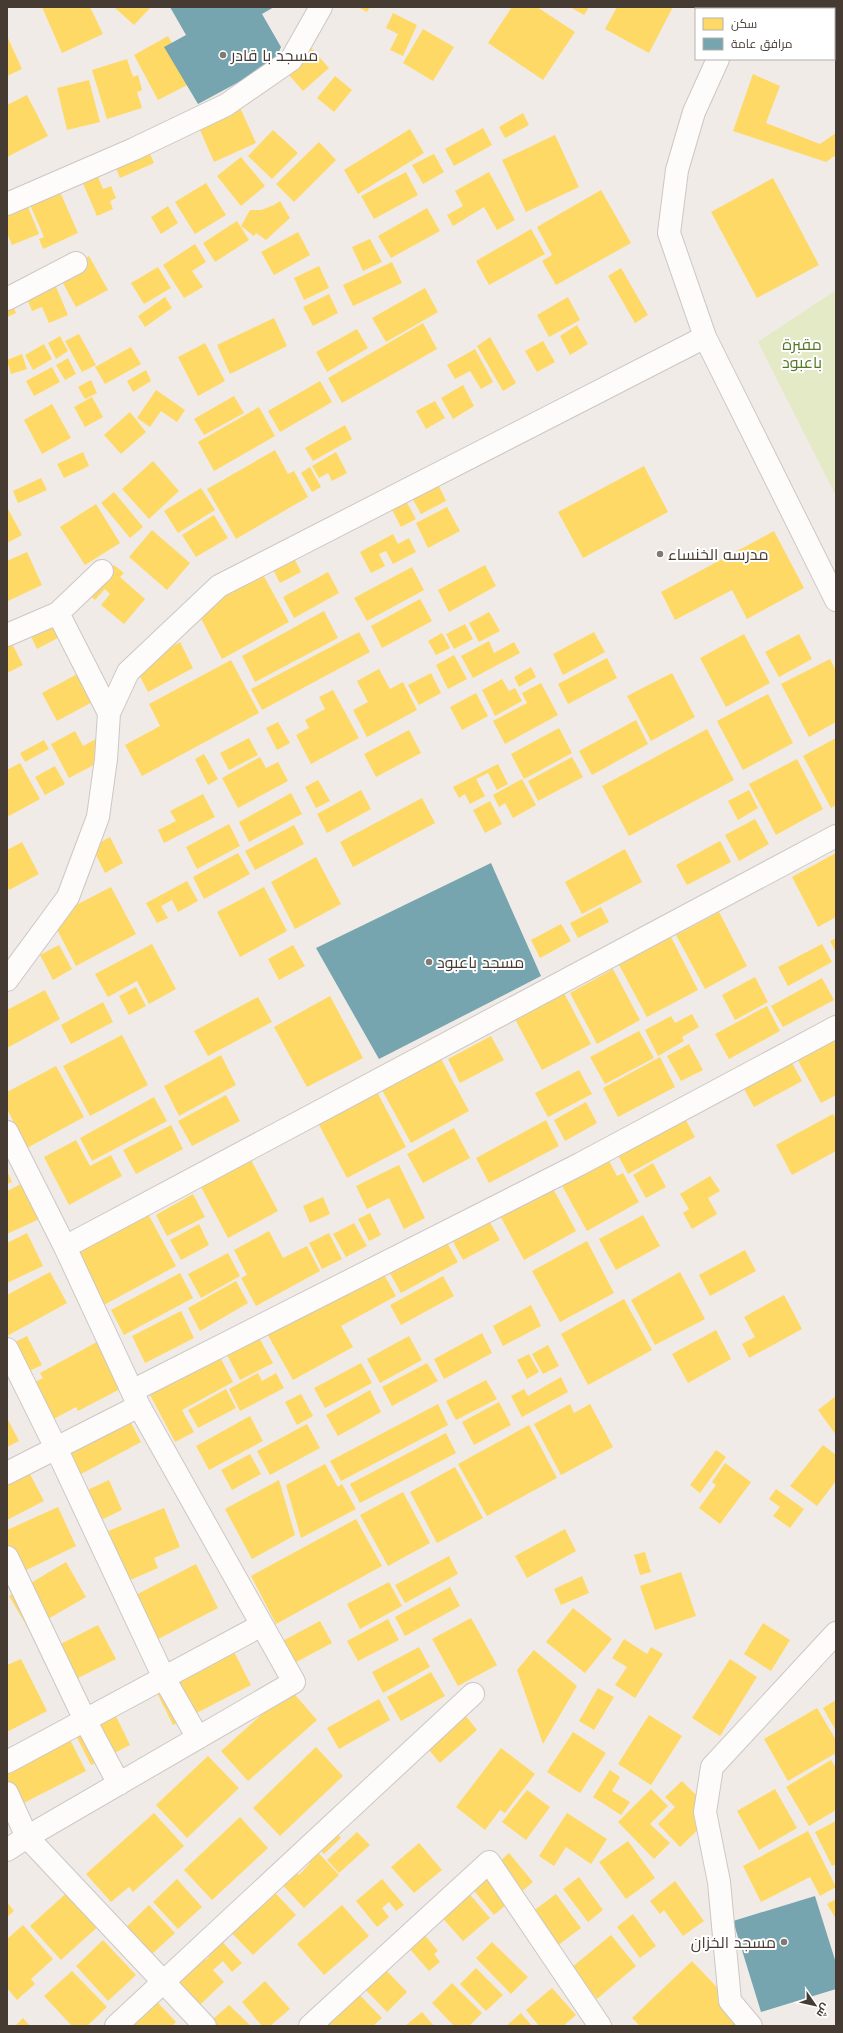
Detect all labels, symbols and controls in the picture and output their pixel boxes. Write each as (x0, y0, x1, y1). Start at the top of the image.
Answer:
legend (695, 8, 835, 60)
text: سكن (731, 15, 757, 33)
text: مرافق عامة (731, 35, 792, 53)
place label: مسجد با قادر (230, 44, 318, 67)
marker: مسجد با قادر (218, 50, 228, 60)
park label: مقبرة باعبود (782, 333, 822, 374)
place label: مدرسه الخنساء (668, 543, 769, 566)
marker: مدرسه الخنساء (655, 549, 665, 559)
place label: مسجد باعبود (437, 951, 524, 974)
marker: مسجد باعبود (424, 957, 434, 967)
place label: مسجد الخزان (691, 1931, 776, 1954)
marker: مسجد الخزان (779, 1937, 789, 1947)
north arrow (795, 1985, 835, 2025)
text: ش (813, 2000, 834, 2021)

